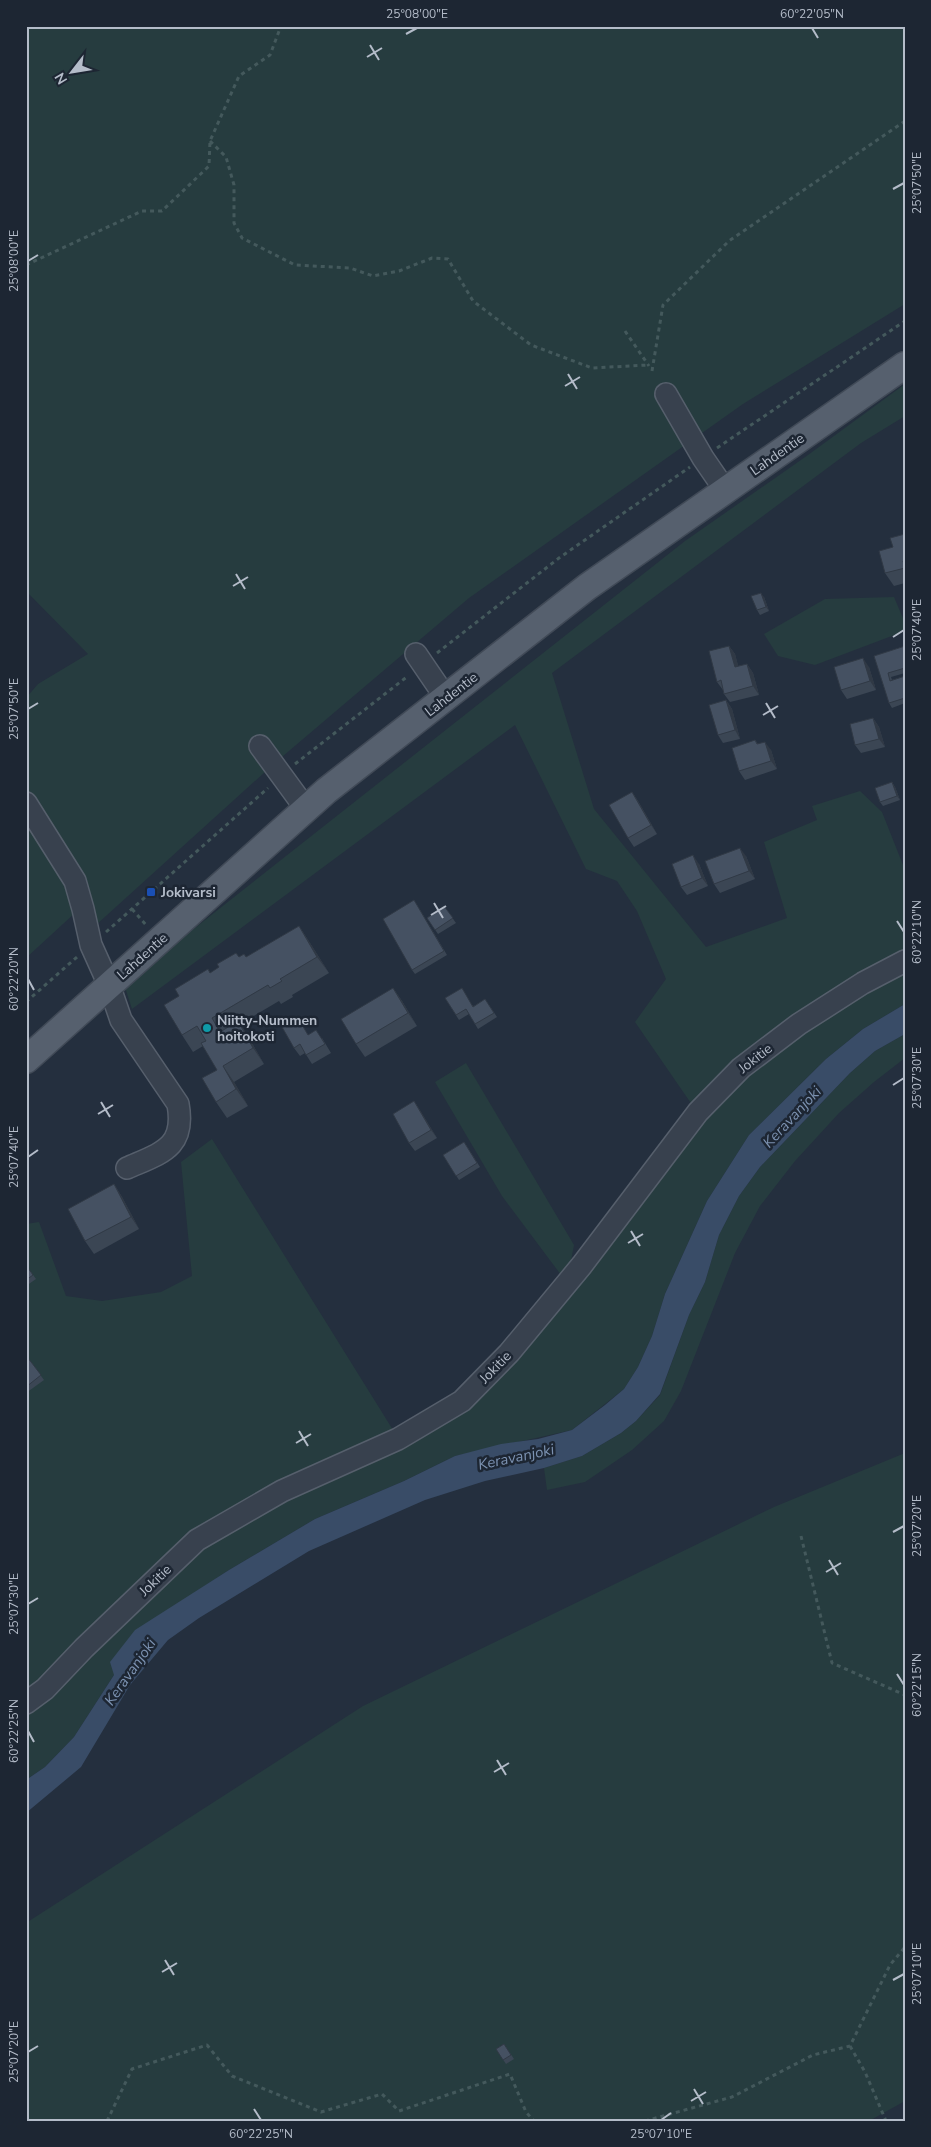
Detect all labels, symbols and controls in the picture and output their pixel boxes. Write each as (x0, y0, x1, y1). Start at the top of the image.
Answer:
text: 25°08'00"E (386, 6, 448, 22)
text: 60°22'05"N (780, 6, 844, 22)
north arrow (48, 48, 98, 98)
text: N (50, 69, 72, 88)
text: 25°07'50"E (909, 152, 925, 214)
text: 25°08'00"E (6, 230, 22, 292)
street label: Lahdentie (746, 429, 808, 480)
text: 25°07'40"E (909, 599, 925, 661)
street label: Lahdentie (421, 668, 482, 721)
text: 25°07'50"E (6, 678, 22, 740)
place label: Jokivarsi (160, 883, 216, 902)
marker: Jokivarsi (145, 886, 157, 898)
text: 60°22'10"N (909, 900, 925, 964)
street label: Lahdentie (113, 929, 172, 984)
text: 60°22'20"N (6, 947, 22, 1011)
place label: Niitty-Nummen hoitokoti (217, 1011, 317, 1046)
marker: Niitty-Nummen hoitokoti (201, 1022, 213, 1034)
street label: Jokitie (734, 1039, 776, 1078)
text: 25°07'30"E (909, 1047, 925, 1109)
water label: Keravanjoki (758, 1082, 826, 1152)
text: 25°07'40"E (6, 1126, 22, 1188)
street label: Jokitie (475, 1347, 515, 1388)
water label: Keravanjoki (476, 1439, 556, 1475)
text: 25°07'20"E (909, 1495, 925, 1557)
street label: Jokitie (134, 1560, 176, 1601)
text: 25°07'30"E (6, 1573, 22, 1635)
water label: Keravanjoki (100, 1634, 161, 1709)
text: 60°22'15"N (909, 1653, 925, 1717)
text: 60°22'25"N (6, 1699, 22, 1763)
text: 25°07'10"E (909, 1943, 925, 2005)
text: 25°07'20"E (6, 2021, 22, 2083)
text: 60°22'25"N (229, 2126, 293, 2142)
text: 25°07'10"E (630, 2126, 692, 2142)

